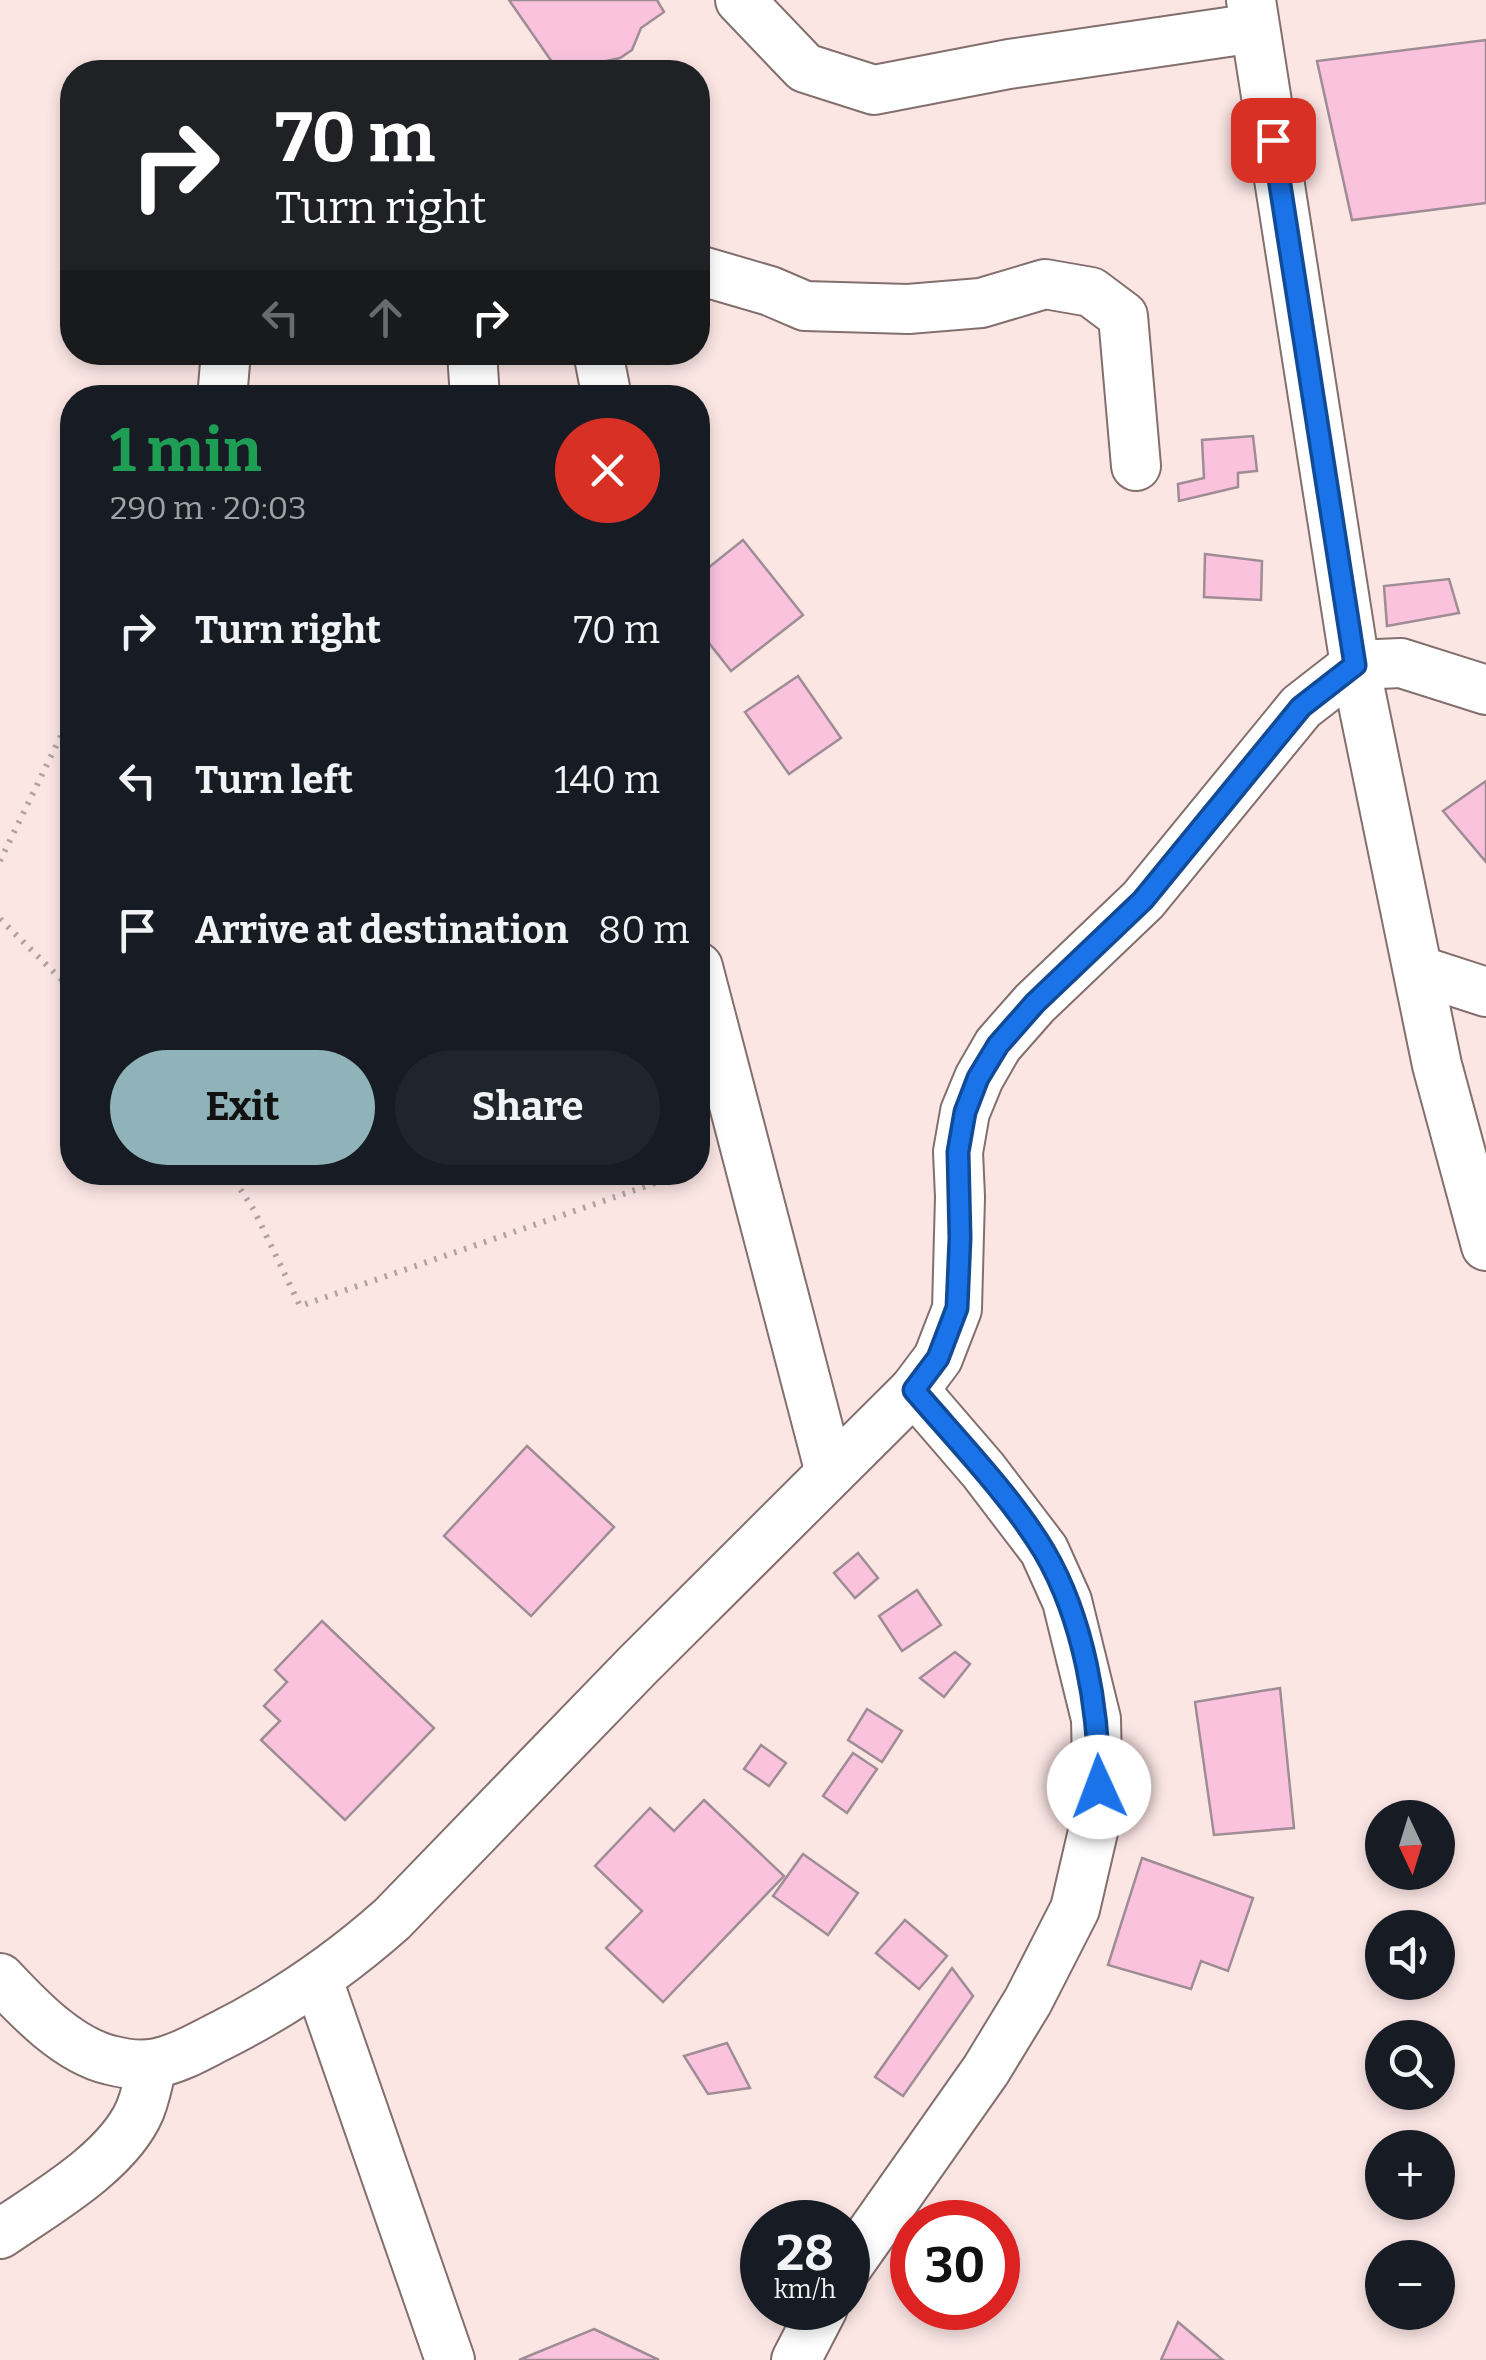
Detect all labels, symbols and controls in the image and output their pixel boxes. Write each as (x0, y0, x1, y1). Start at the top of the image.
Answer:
text: 70 m (275, 96, 435, 180)
pin (1231, 98, 1316, 183)
icon: right (110, 100, 240, 230)
icon: arrive (1246, 113, 1301, 168)
text: Turn right (275, 181, 487, 235)
icon: left (253, 290, 308, 345)
icon: ahead (358, 290, 413, 345)
icon: right (463, 290, 518, 345)
text: 1 min (110, 415, 262, 487)
button: close (555, 418, 660, 523)
text: 290 m · 20:03 (110, 489, 307, 527)
icon: right (110, 603, 165, 658)
text: Turn right (195, 607, 381, 653)
text: 70 m (573, 607, 660, 653)
icon: left (110, 753, 165, 808)
text: Turn left (195, 757, 353, 803)
text: 140 m (554, 757, 660, 803)
icon: arrive (110, 903, 165, 958)
text: Arrive at destination (195, 907, 568, 953)
text: 80 m (598, 907, 689, 953)
button: Exit (110, 1050, 375, 1165)
button: Share (395, 1050, 660, 1165)
position arrow (1047, 1735, 1151, 1839)
north arrow (1365, 1800, 1455, 1890)
map controls (1365, 1800, 1455, 2330)
button: sound (1365, 1910, 1455, 2000)
button: search (1365, 2020, 1455, 2110)
button: + (1365, 2130, 1455, 2220)
speed limit sign: 30 (890, 2200, 1020, 2330)
text: 28 (776, 2223, 834, 2283)
button: − (1365, 2240, 1455, 2330)
text: km/h (774, 2275, 836, 2305)

